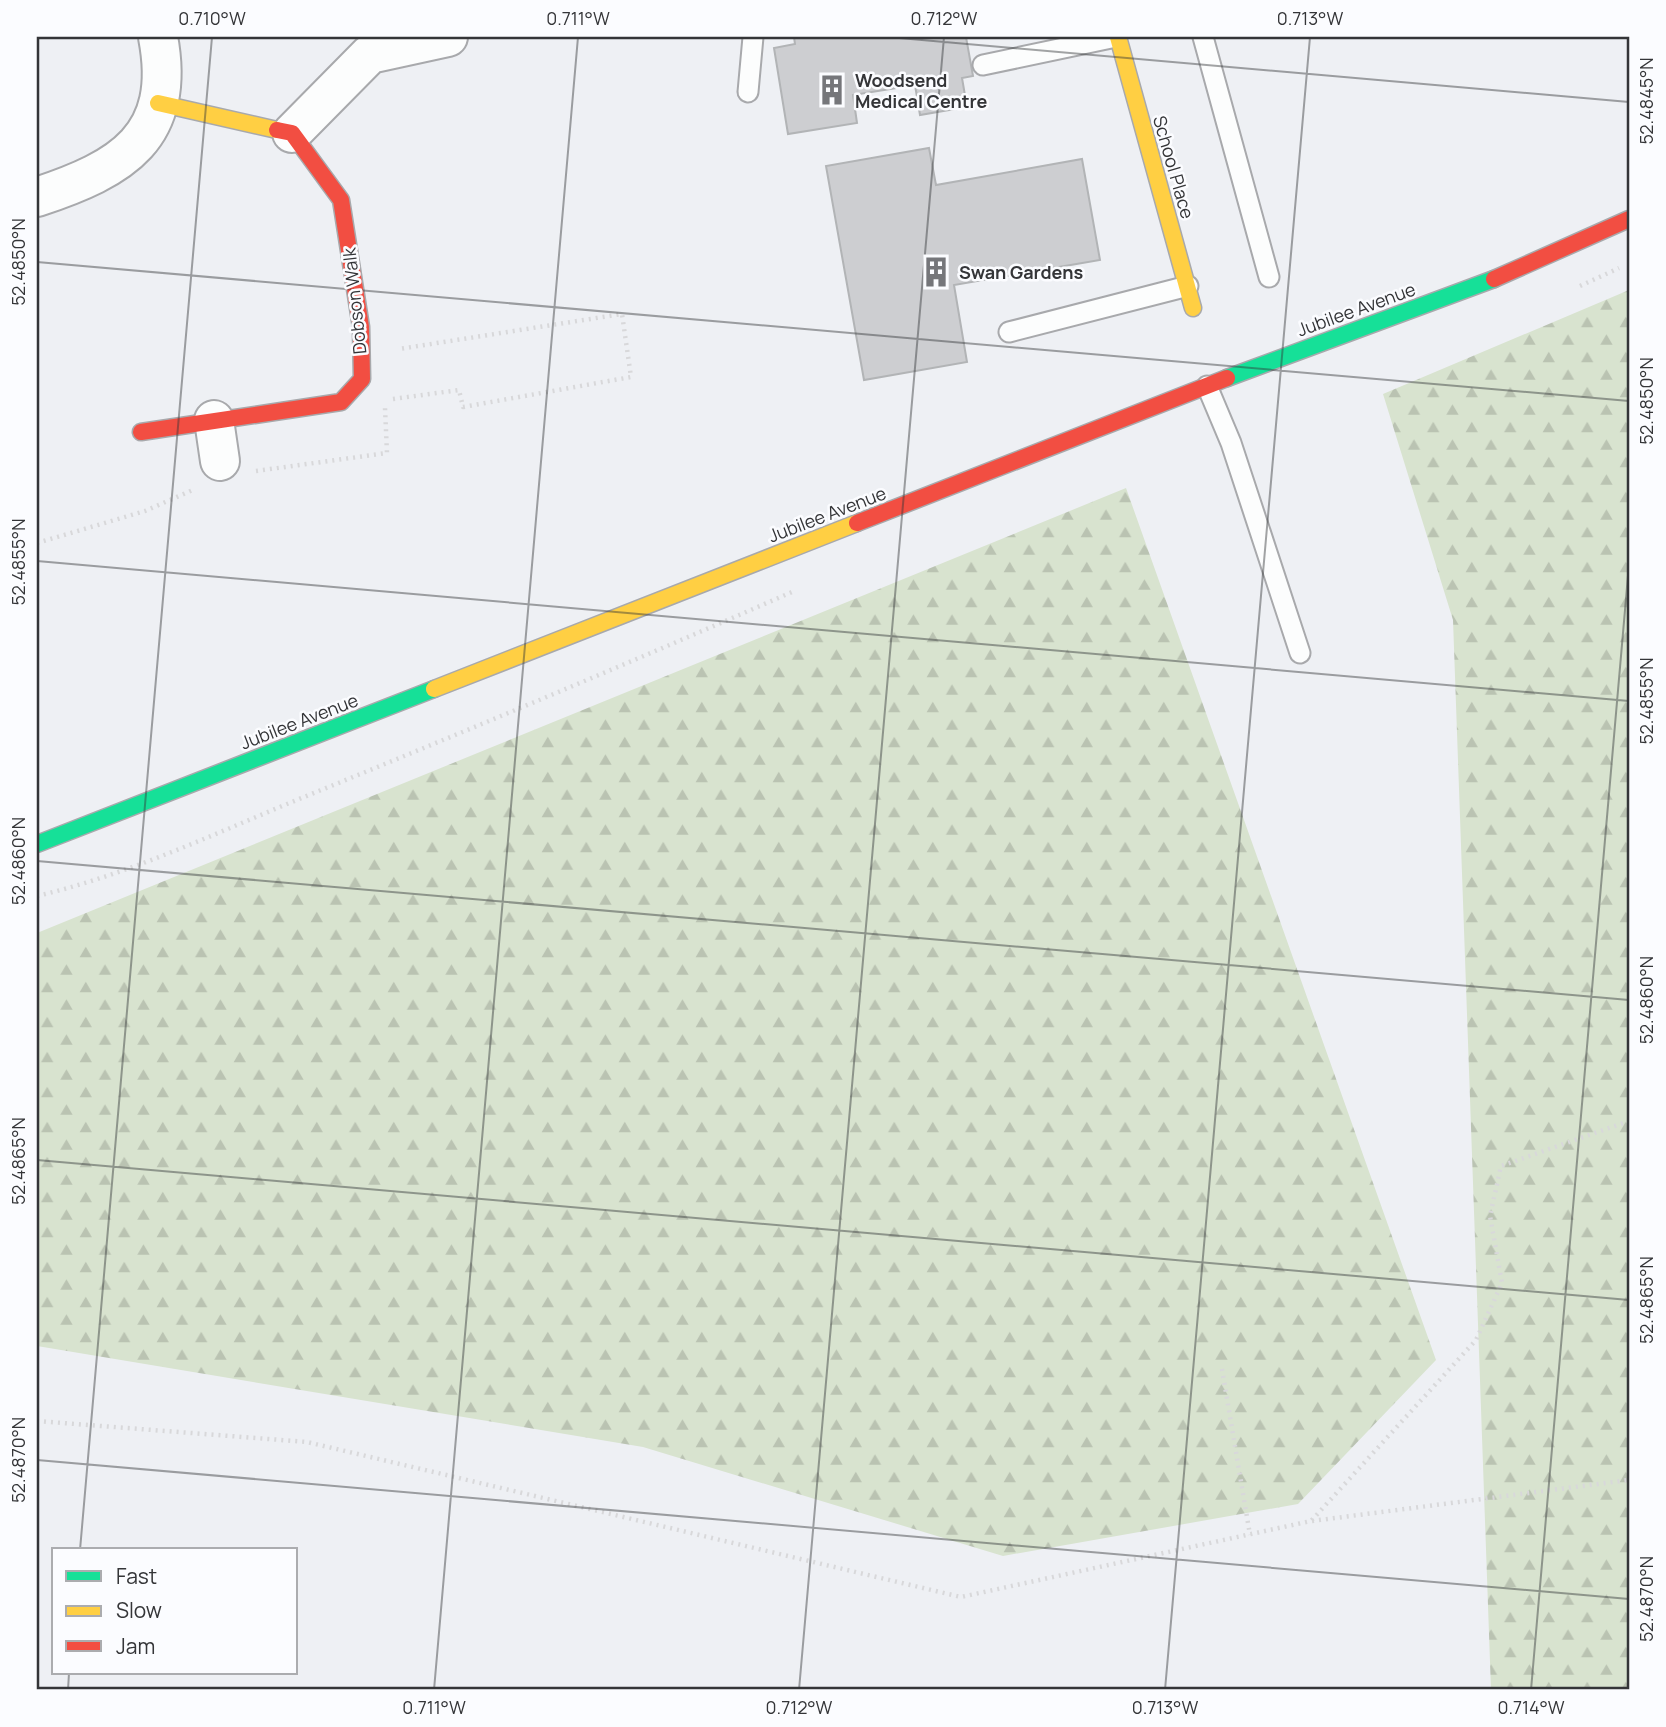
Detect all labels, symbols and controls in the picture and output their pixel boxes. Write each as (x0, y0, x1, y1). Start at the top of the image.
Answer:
text: 0.710°W (178, 6, 246, 30)
text: 0.711°W (546, 6, 610, 30)
text: 0.712°W (911, 6, 978, 30)
text: 0.713°W (1277, 6, 1343, 30)
text: 52.4845°N (1634, 57, 1658, 145)
place label: Woodsend Medical Centre (855, 68, 988, 113)
building icon: Woodsend Medical Centre (815, 73, 849, 107)
street label: School Place (1148, 113, 1200, 221)
text: 52.4850°N (6, 218, 30, 306)
street label: Dobson Walk (336, 246, 372, 355)
building icon: Swan Gardens (919, 255, 953, 289)
place label: Swan Gardens (959, 260, 1083, 284)
street label: Jubilee Avenue (1293, 276, 1419, 342)
text: 52.4850°N (1634, 357, 1658, 445)
street label: Jubilee Avenue (765, 481, 889, 547)
text: 52.4855°N (6, 519, 30, 605)
text: 52.4855°N (1634, 658, 1658, 744)
street label: Jubilee Avenue (237, 688, 361, 754)
text: 52.4860°N (6, 817, 30, 905)
text: 52.4860°N (1634, 956, 1658, 1044)
text: 52.4865°N (6, 1117, 30, 1205)
text: 52.4865°N (1634, 1256, 1658, 1344)
text: 52.4870°N (6, 1417, 30, 1503)
legend (52, 1548, 298, 1674)
text: 52.4870°N (1634, 1556, 1658, 1642)
text: Fast (116, 1562, 157, 1590)
text: Slow (116, 1596, 162, 1624)
text: Jam (116, 1632, 155, 1660)
text: 0.711°W (402, 1695, 466, 1719)
text: 0.712°W (766, 1695, 833, 1719)
text: 0.713°W (1132, 1695, 1198, 1719)
text: 0.714°W (1497, 1695, 1565, 1719)

